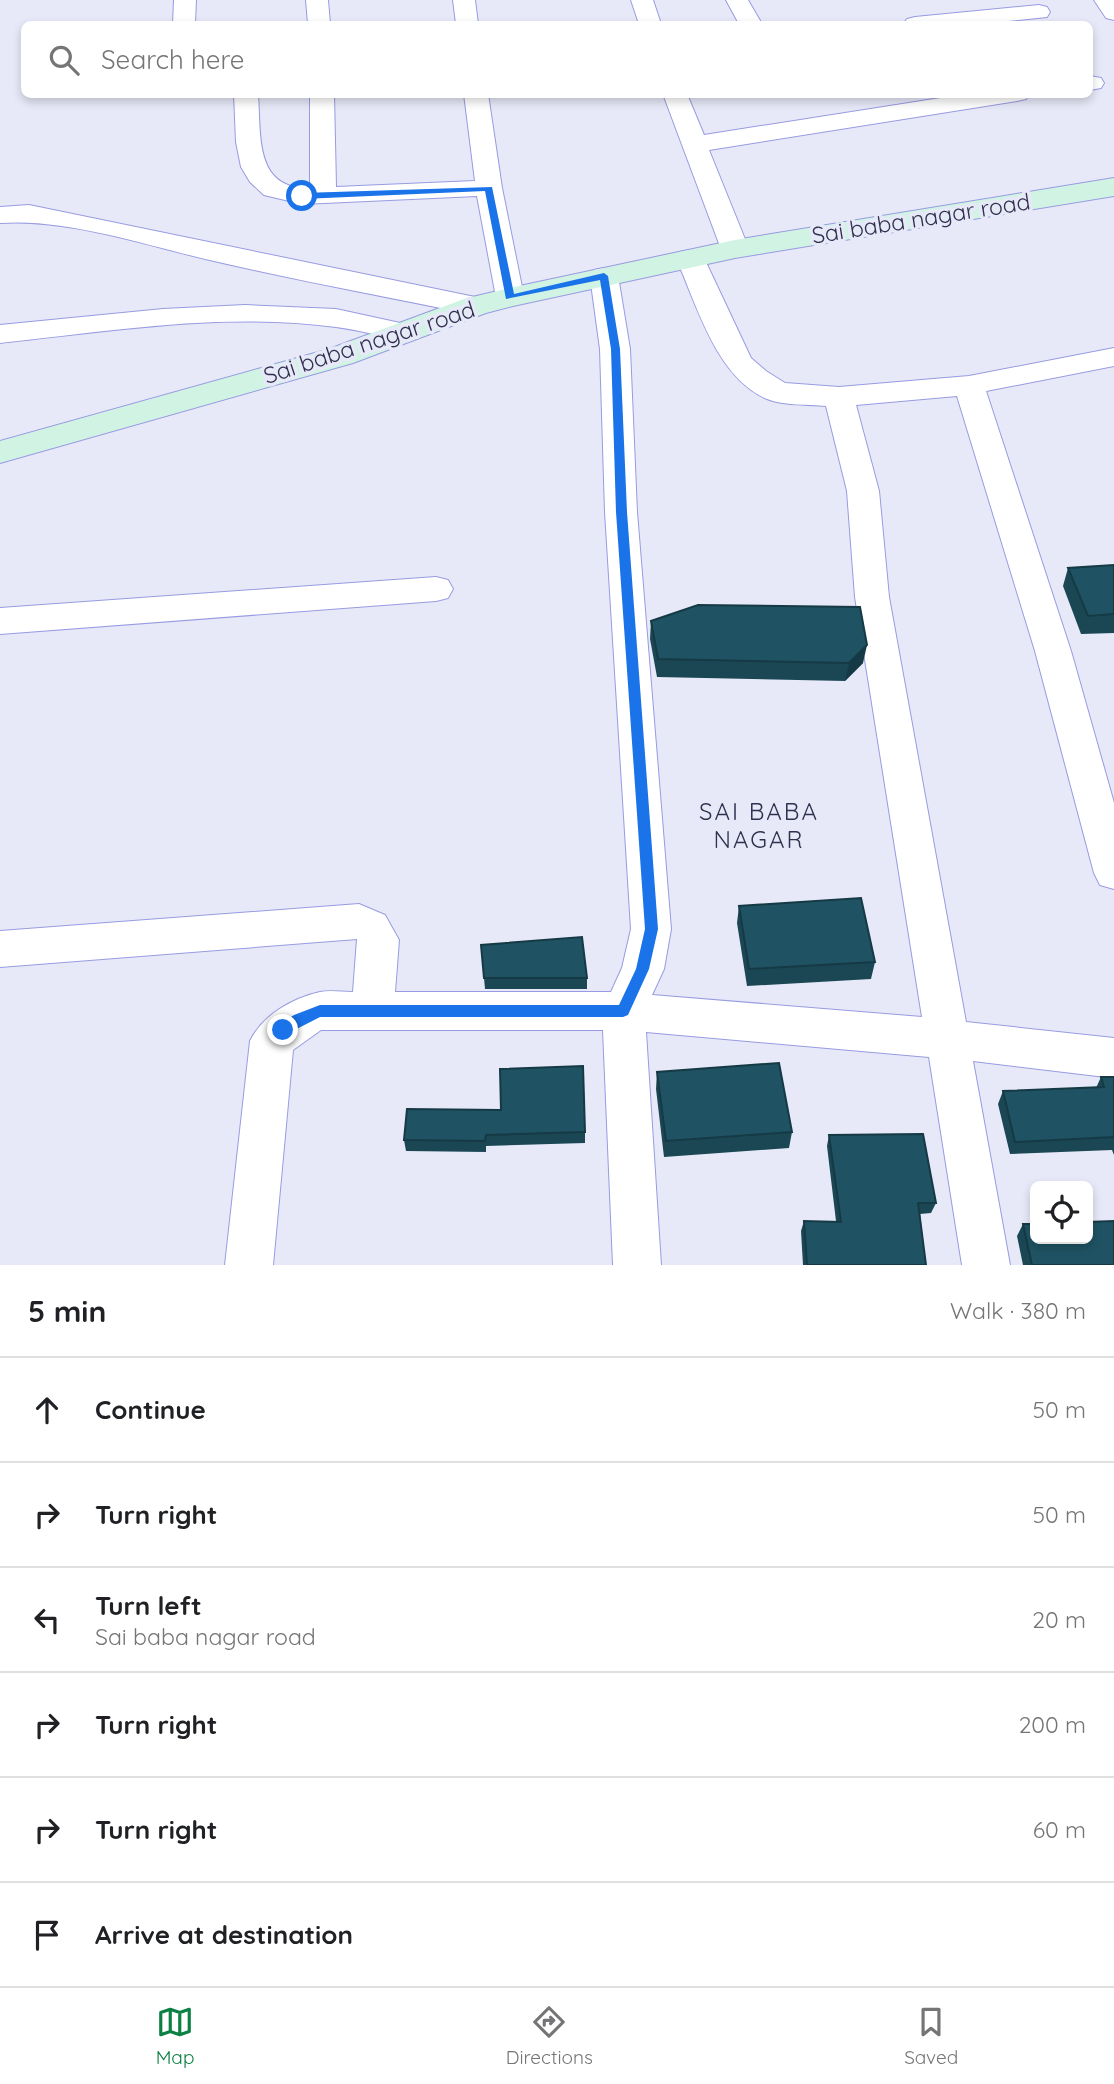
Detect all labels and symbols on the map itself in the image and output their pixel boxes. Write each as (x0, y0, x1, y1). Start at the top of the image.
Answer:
route start (286, 180, 317, 211)
street label: Sai baba nagar road (810, 186, 1032, 250)
street label: Sai baba nagar road (260, 294, 478, 390)
district label: SAI BABA NAGAR (699, 796, 819, 854)
route end (267, 1014, 298, 1045)

